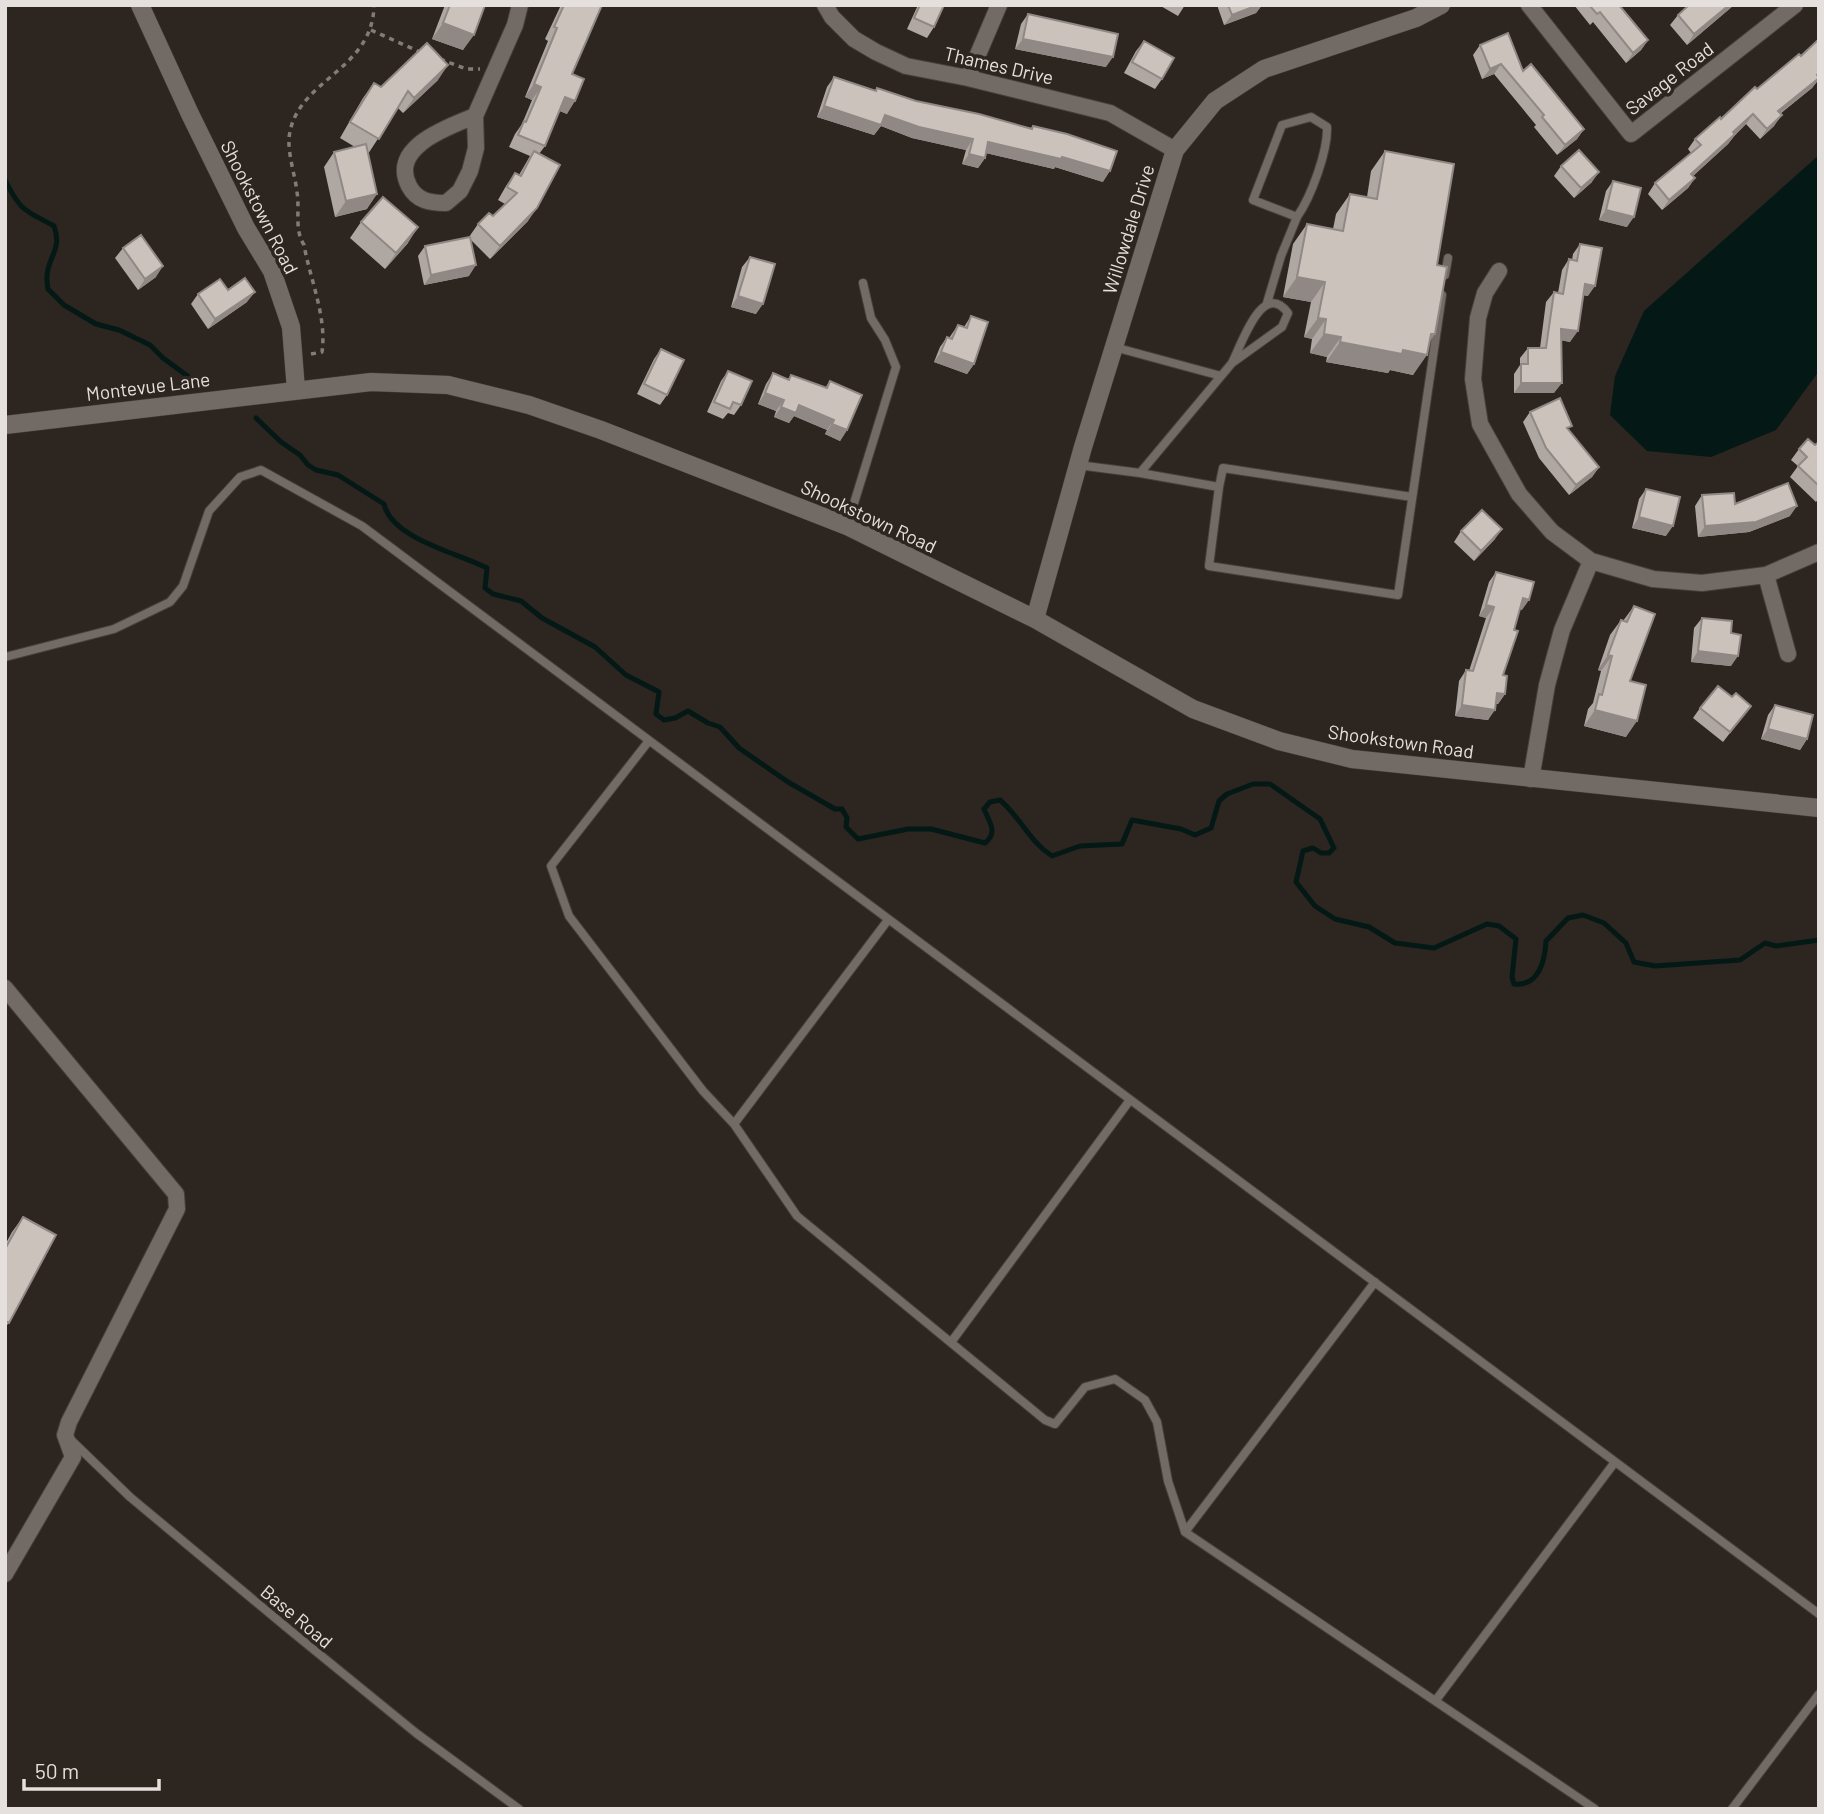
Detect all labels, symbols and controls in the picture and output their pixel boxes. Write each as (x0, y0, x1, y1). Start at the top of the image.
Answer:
street label: Savage Road (1620, 37, 1718, 119)
street label: Thames Drive (942, 41, 1056, 89)
street label: Shookstown Road (216, 136, 304, 278)
street label: Willowdale Drive (1097, 161, 1159, 297)
street label: Montevue Lane (85, 367, 211, 405)
street label: Shookstown Road (798, 475, 940, 557)
street label: Shookstown Road (1327, 719, 1475, 763)
street label: Base Road (256, 1579, 338, 1653)
scale bar (24, 1748, 159, 1792)
text: 50 m (35, 1758, 79, 1783)

